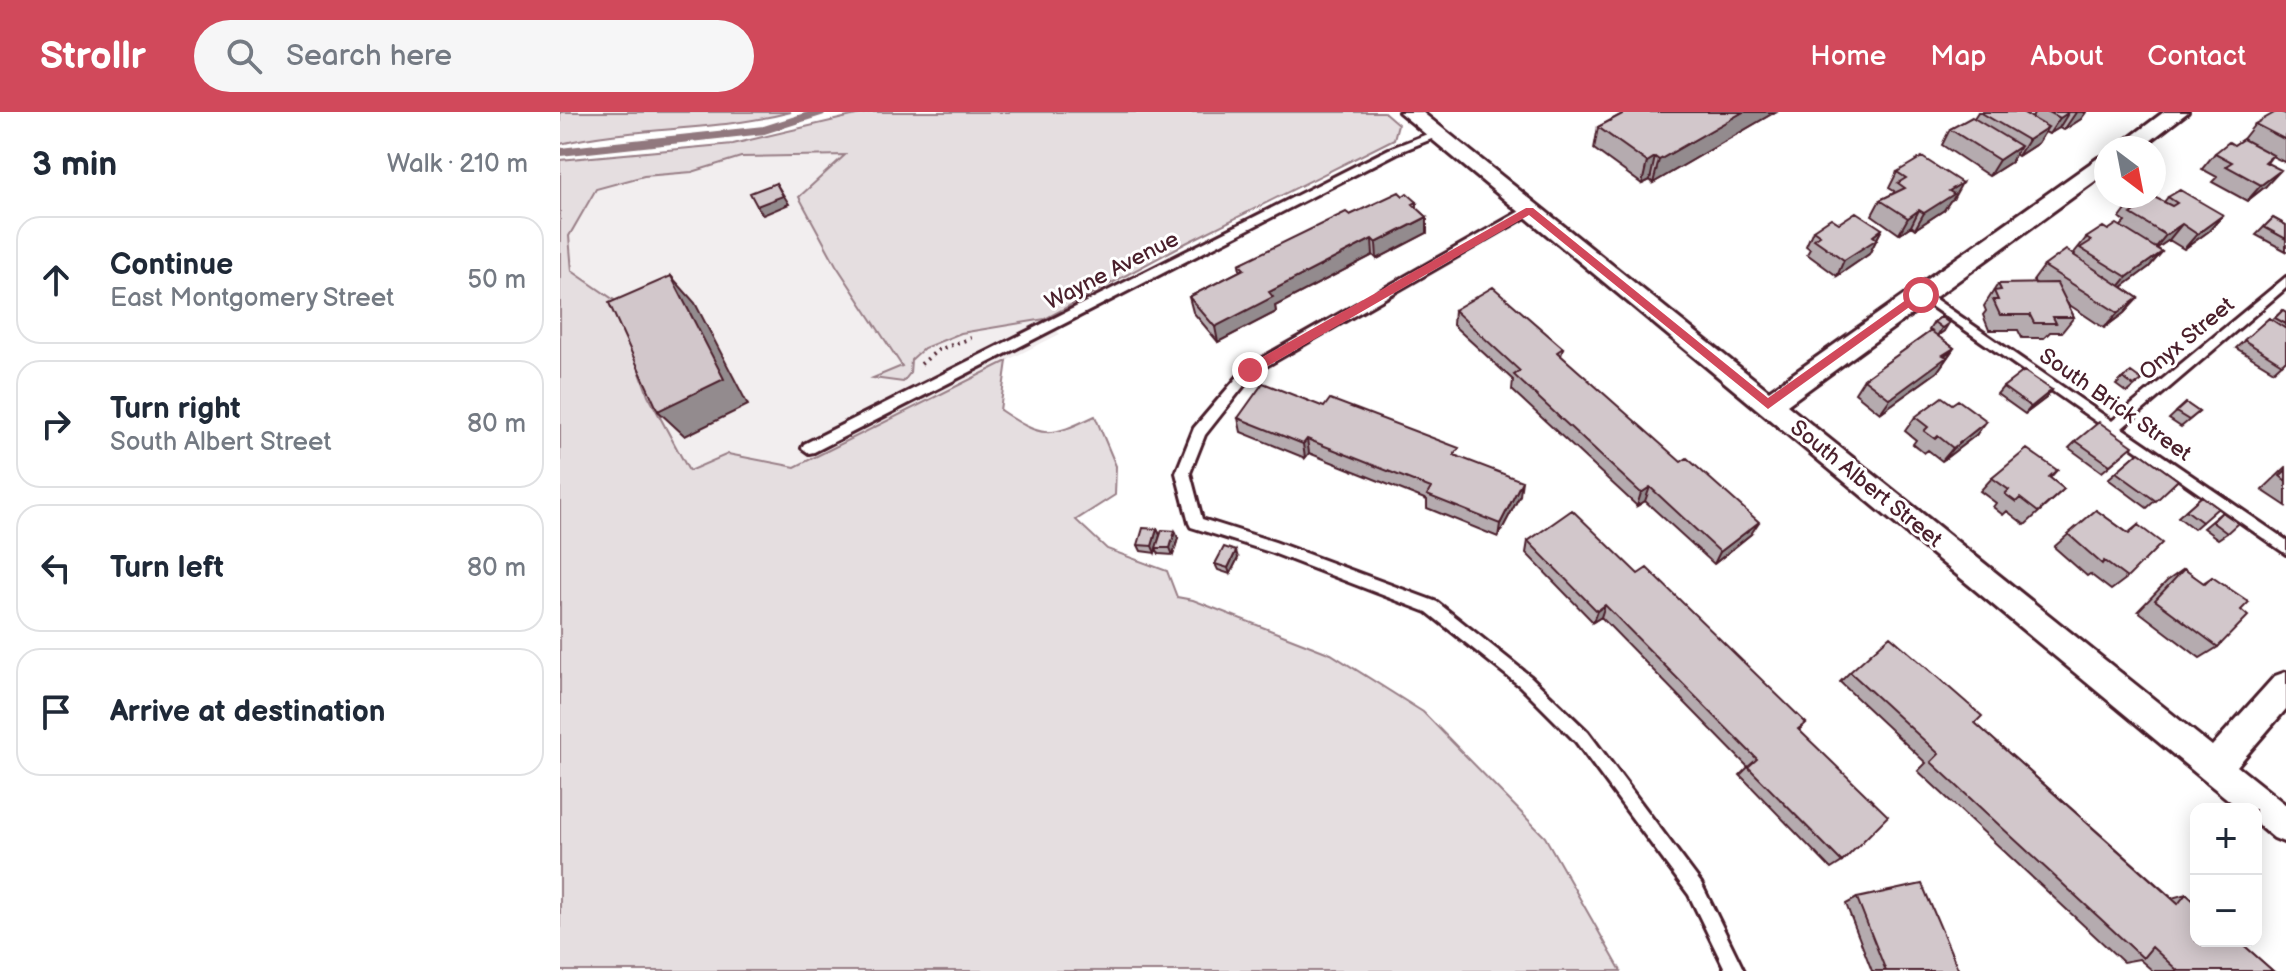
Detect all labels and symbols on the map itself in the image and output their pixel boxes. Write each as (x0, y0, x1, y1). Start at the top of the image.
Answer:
north arrow (2094, 136, 2166, 208)
street label: Wayne Avenue (1041, 226, 1183, 316)
route start (1903, 277, 1939, 313)
street label: Onyx Street (2134, 291, 2240, 386)
street label: South Brick Street (2034, 343, 2196, 468)
route end (1232, 352, 1268, 388)
street label: South Albert Street (1785, 415, 1947, 554)

